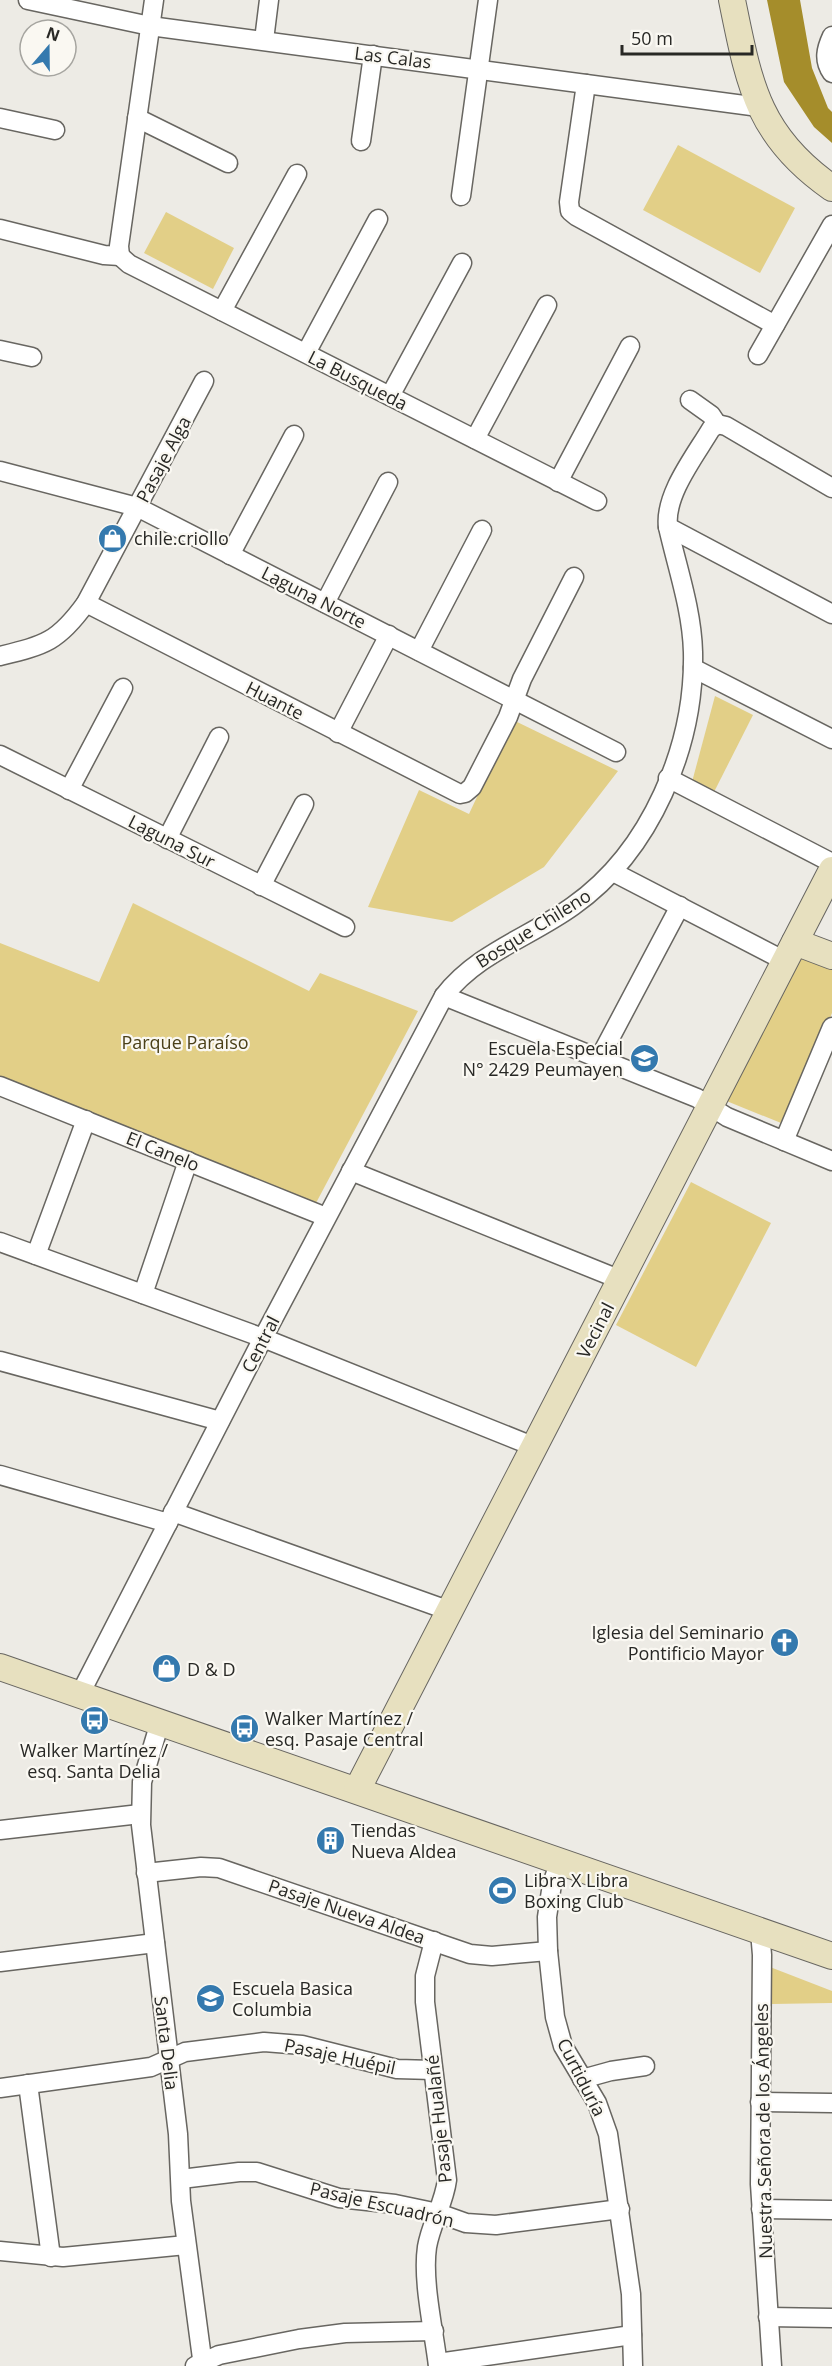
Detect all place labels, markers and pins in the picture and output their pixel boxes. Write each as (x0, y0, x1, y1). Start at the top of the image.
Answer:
shop icon: chile.criollo (97, 522, 129, 554)
place label: chile.criollo (134, 526, 229, 550)
place label: Escuela Especial N° 2429 Peumayen (462, 1036, 623, 1081)
school or university icon: Escuela Especial N° 2429 Peumayen (628, 1042, 660, 1074)
place label: Iglesia del Seminario Pontificio Mayor (591, 1620, 765, 1665)
church icon: Iglesia del Seminario Pontificio Mayor (769, 1626, 801, 1658)
shop icon: D & D (150, 1653, 182, 1685)
place label: D & D (187, 1657, 236, 1681)
bus stop icon: Walker Martínez / esq. Santa Delia (78, 1705, 110, 1737)
place label: Walker Martínez / esq. Pasaje Central (265, 1706, 424, 1751)
bus stop icon: Walker Martínez / esq. Pasaje Central (228, 1712, 260, 1744)
place label: Walker Martínez / esq. Santa Delia (20, 1738, 168, 1783)
place label: Tiendas Nueva Aldea (351, 1818, 456, 1863)
building icon: Tiendas Nueva Aldea (314, 1824, 346, 1856)
place label: Libra X Libra Boxing Club (524, 1868, 628, 1913)
sports icon: Libra X Libra Boxing Club (487, 1874, 519, 1906)
place label: Escuela Basica Columbia (232, 1976, 353, 2021)
school or university icon: Escuela Basica Columbia (195, 1982, 227, 2014)

